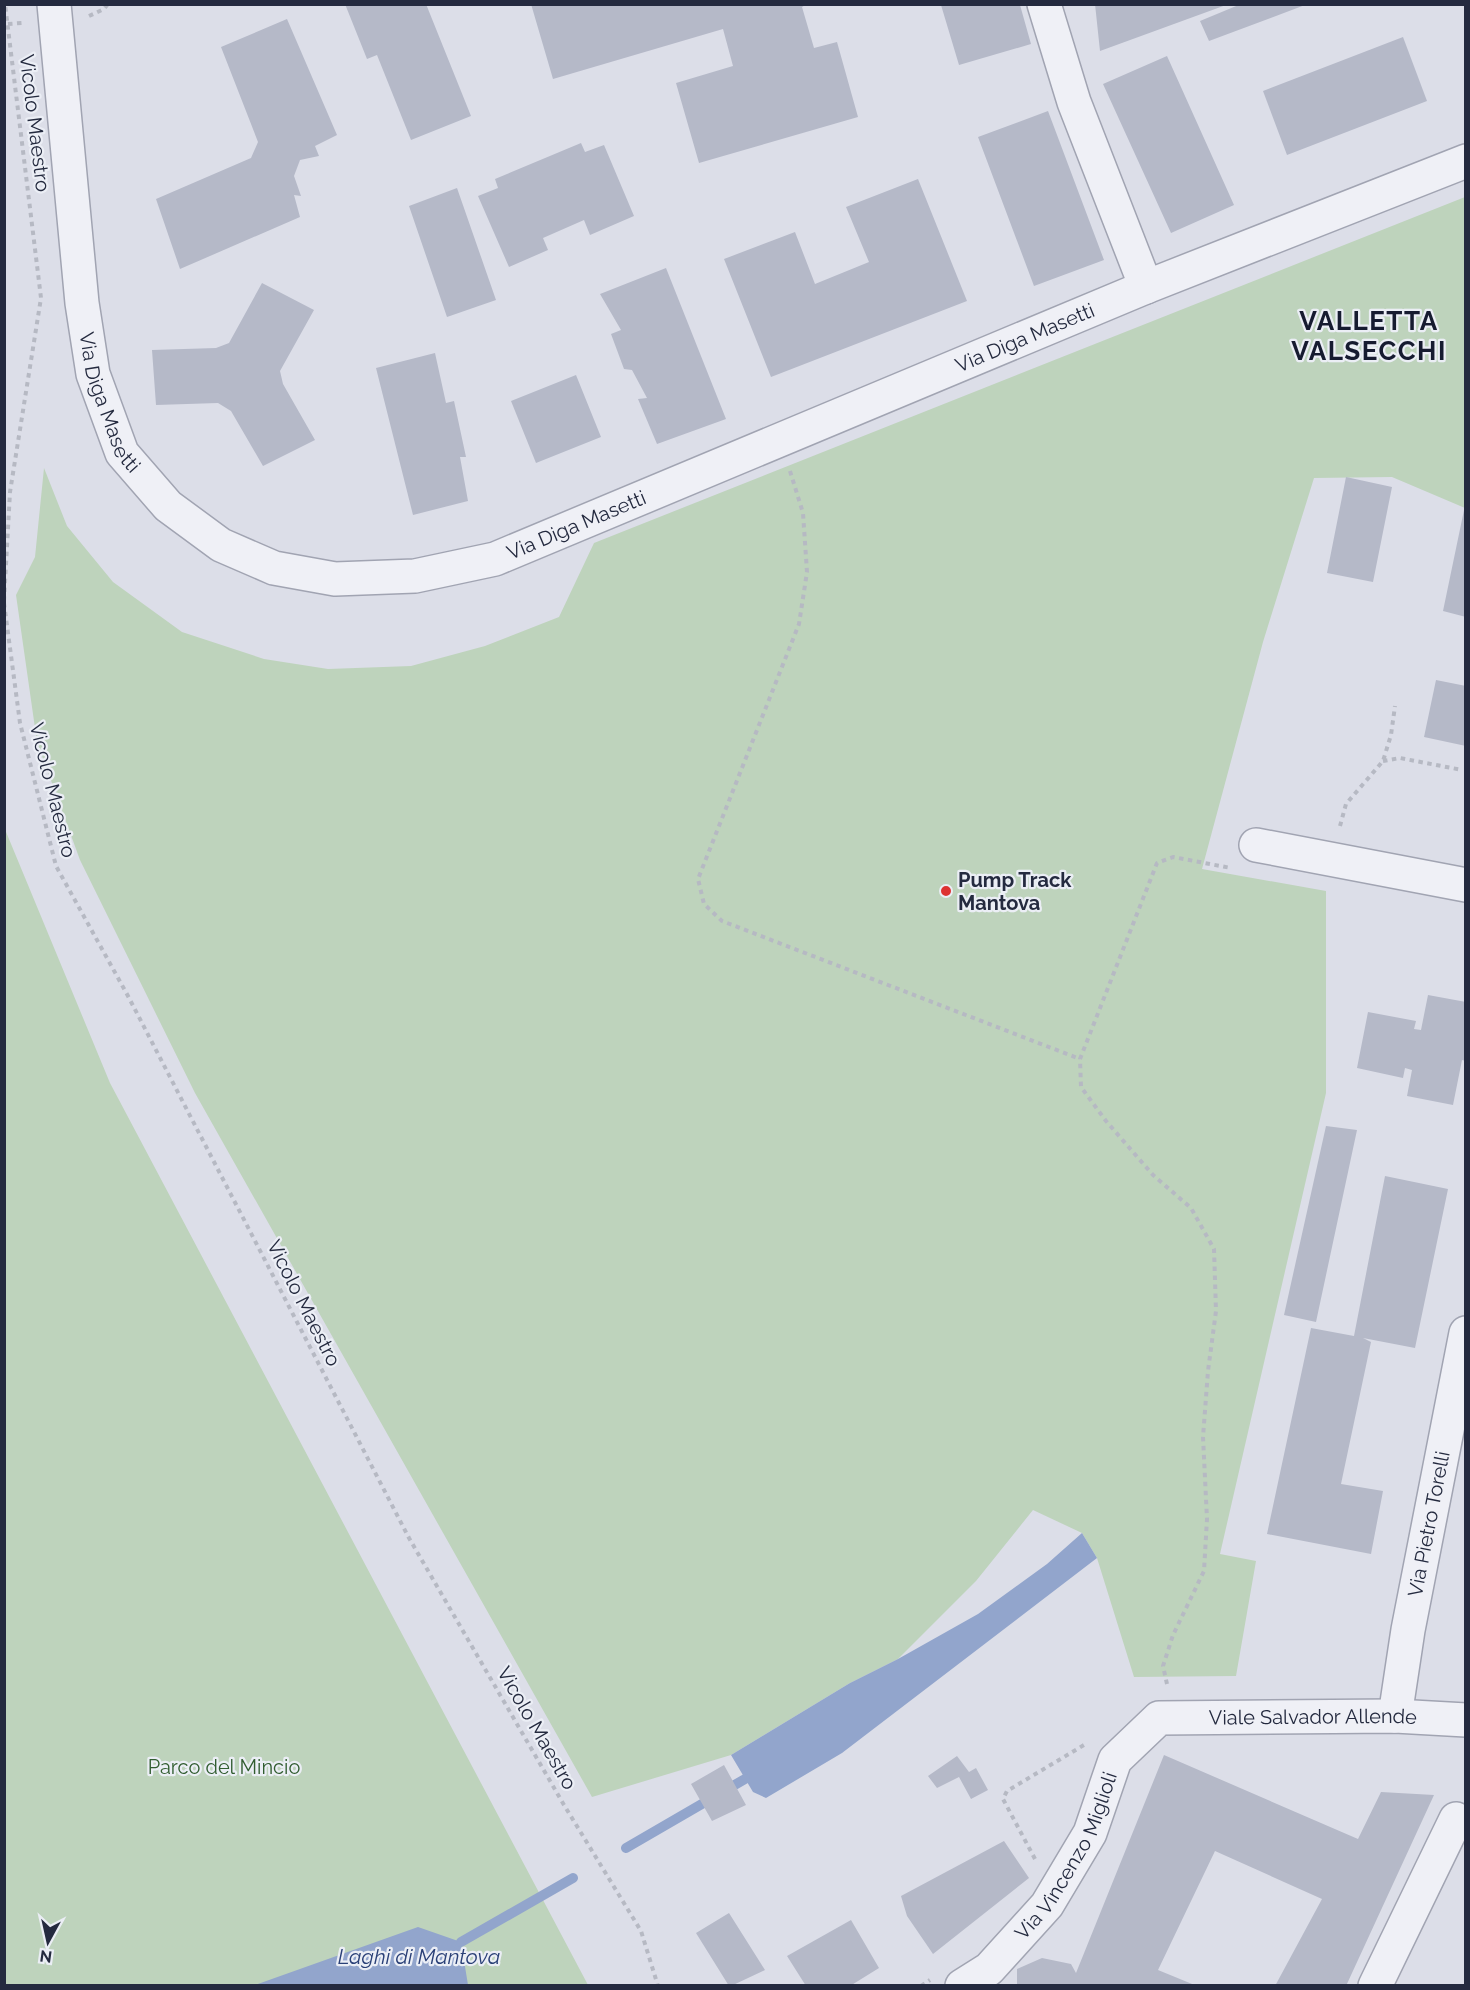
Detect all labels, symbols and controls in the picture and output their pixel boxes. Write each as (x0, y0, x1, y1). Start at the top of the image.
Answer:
street label: Vicolo Maestro (15, 53, 55, 193)
street label: Via Diga Masetti (952, 298, 1098, 377)
district label: VALLETTA VALSECCHI (1291, 306, 1447, 366)
street label: Via Diga Masetti (75, 330, 145, 477)
street label: Via Diga Masetti (503, 485, 649, 565)
street label: Vicolo Maestro (25, 720, 81, 860)
place label: Pump Track Mantova (958, 868, 1072, 915)
marker: Pump Track Mantova (939, 884, 953, 898)
street label: Vicolo Maestro (262, 1236, 346, 1370)
street label: Via Pietro Torelli (1403, 1449, 1455, 1599)
street label: Vicolo Maestro (492, 1662, 582, 1794)
street label: Viale Salvador Allende (1209, 1704, 1418, 1730)
park label: Parco del Mincio (148, 1755, 300, 1779)
street label: Via Vincenzo Miglioli (1010, 1769, 1122, 1944)
north arrow (18, 1912, 78, 1972)
water label: Laghi di Mantova (338, 1944, 500, 1969)
text: N (39, 1946, 53, 1967)

